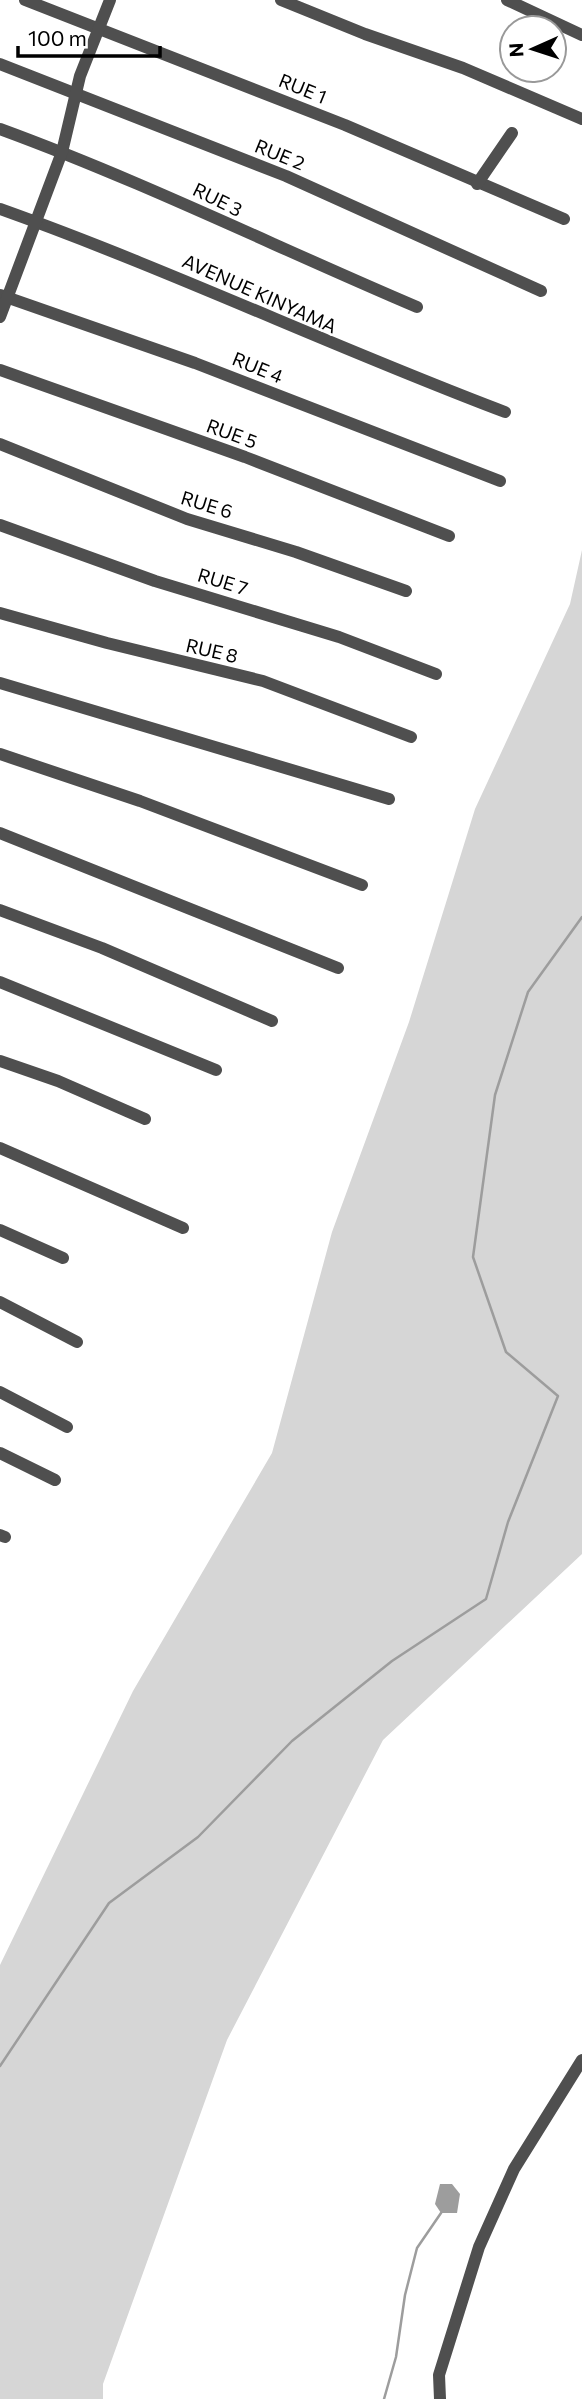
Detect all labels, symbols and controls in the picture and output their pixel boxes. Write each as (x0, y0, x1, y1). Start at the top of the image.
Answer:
scale bar (18, 14, 159, 58)
north arrow (498, 14, 568, 84)
text: 100 m (28, 25, 87, 50)
text: N (504, 42, 527, 58)
street label: RUE 1 (276, 68, 330, 108)
street label: RUE 2 (252, 134, 308, 174)
street label: RUE 3 (190, 177, 246, 221)
street label: AVENUE KINYAMA (179, 249, 341, 337)
street label: RUE 4 (229, 346, 287, 388)
street label: RUE 5 (204, 413, 260, 453)
street label: RUE 6 (178, 485, 236, 523)
street label: RUE 7 (195, 563, 251, 599)
street label: RUE 8 (184, 633, 240, 667)

